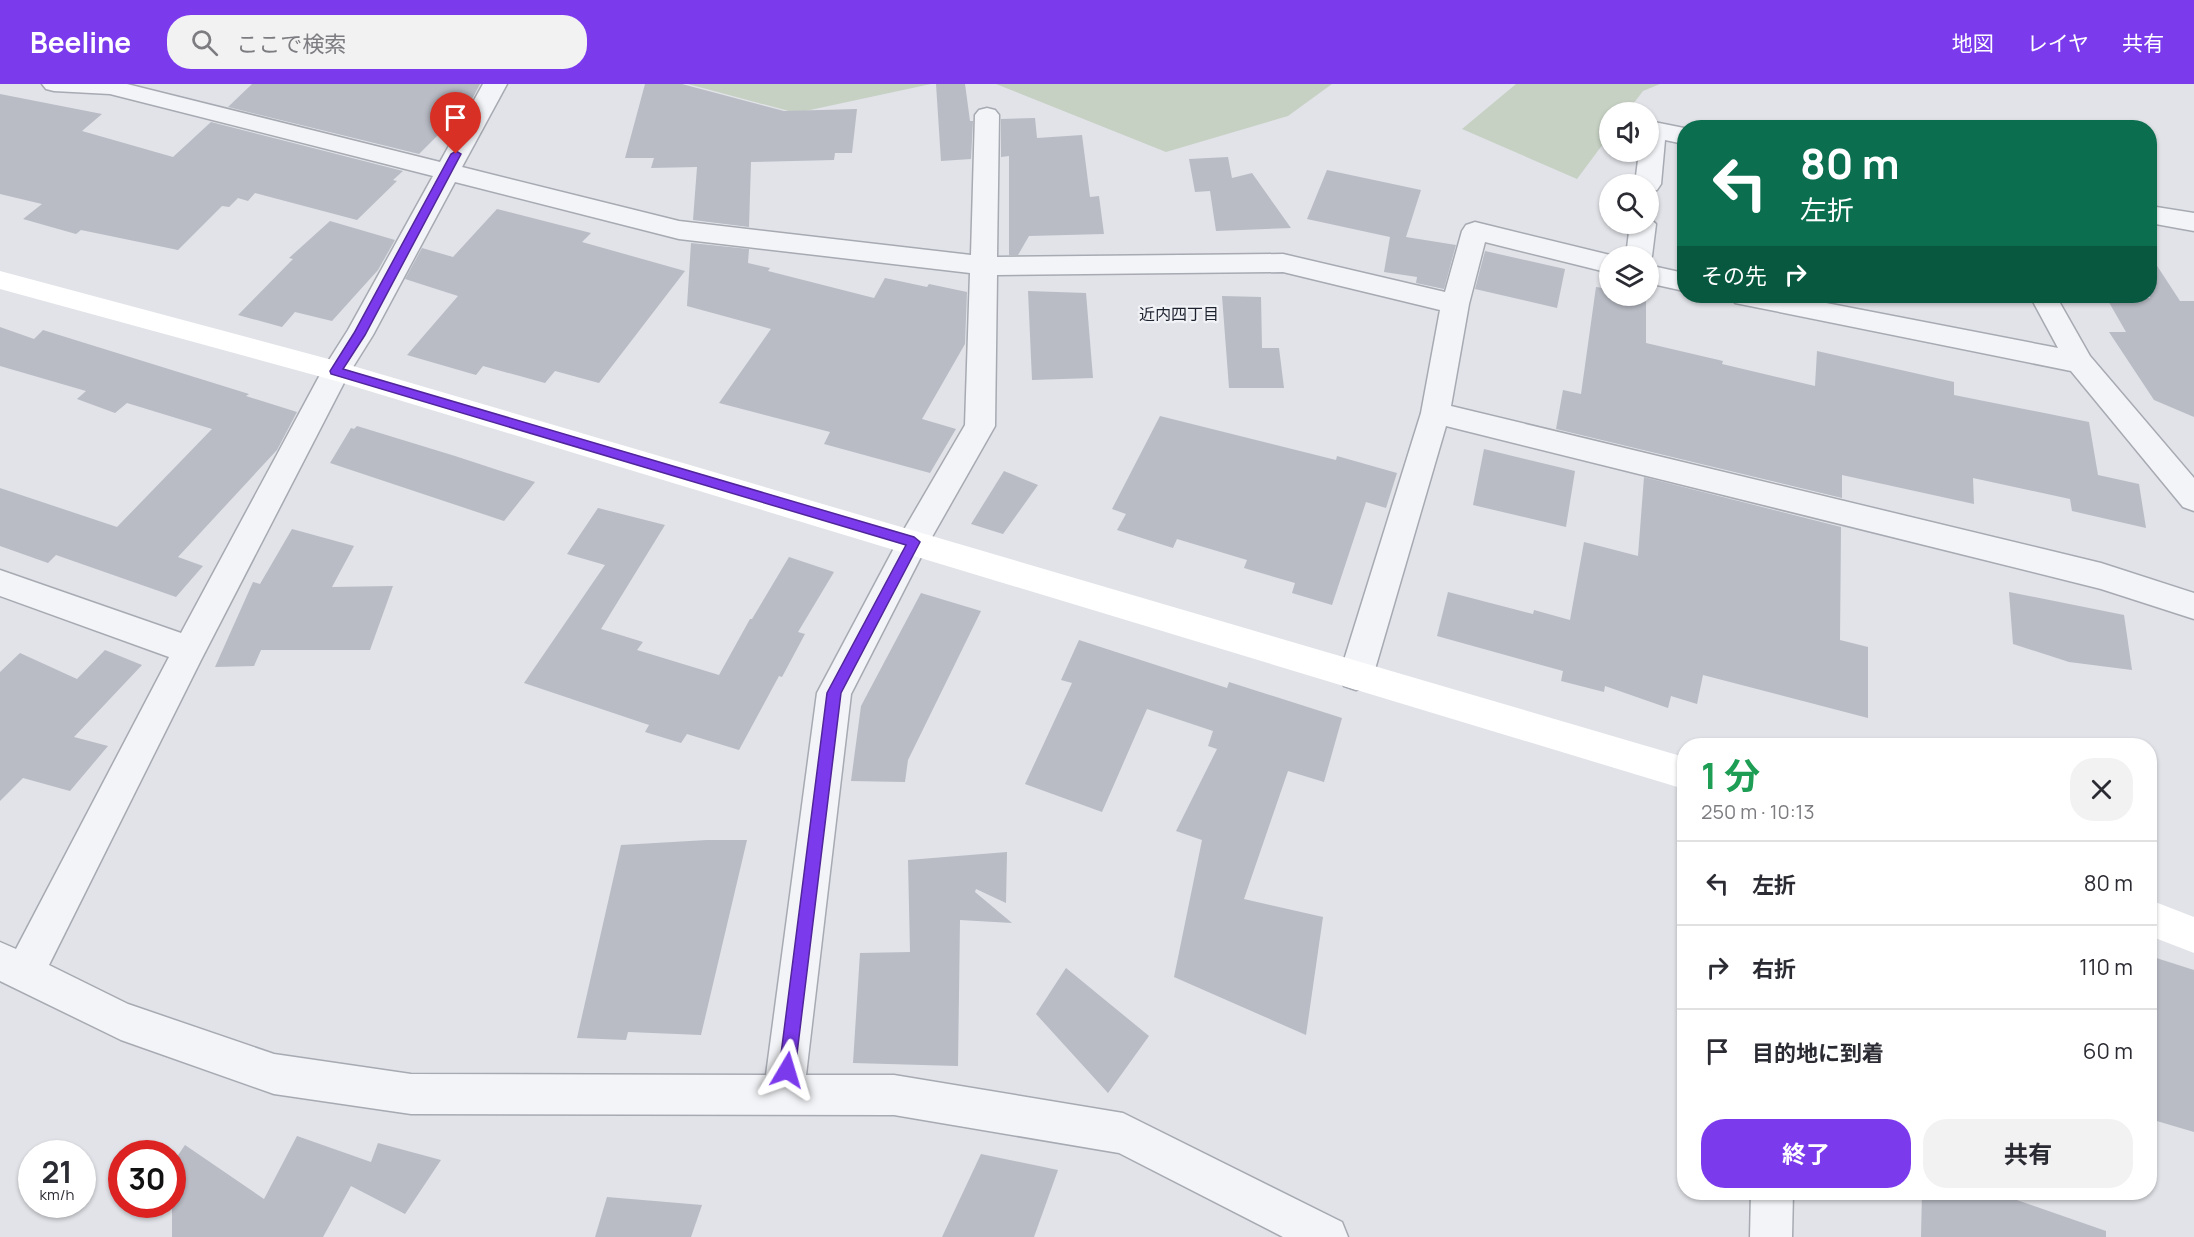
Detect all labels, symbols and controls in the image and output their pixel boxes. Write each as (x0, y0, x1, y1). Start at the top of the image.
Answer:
search box (167, 15, 587, 69)
text: Beeline (30, 23, 131, 61)
icon: search (188, 26, 221, 59)
text: ここで検索 (236, 29, 346, 59)
text: 地図 (1952, 29, 1994, 57)
text: レイヤ (2027, 29, 2089, 57)
text: 共有 (2122, 29, 2164, 57)
pin (430, 92, 481, 154)
icon: arrive (439, 101, 472, 134)
map controls (1599, 102, 1659, 306)
button: sound (1599, 102, 1659, 162)
text: 80 m (1800, 134, 1900, 192)
icon: left (1701, 144, 1779, 222)
button: search (1599, 174, 1659, 234)
text: 左折 (1800, 191, 1854, 228)
button: layers (1599, 246, 1659, 306)
icon: right (1779, 258, 1812, 291)
text: その先 (1701, 261, 1767, 291)
district label: 近内四丁目 (1139, 303, 1219, 325)
text: 1 分 (1701, 751, 1760, 800)
button: close (2070, 758, 2133, 821)
text: 250 m · 10:13 (1701, 798, 1814, 825)
icon: left (1701, 867, 1734, 900)
text: 80 m (2084, 868, 2133, 898)
text: 左折 (1752, 870, 1796, 900)
icon: right (1701, 951, 1734, 984)
text: 110 m (2079, 952, 2133, 982)
text: 右折 (1752, 954, 1796, 984)
icon: arrive (1701, 1035, 1734, 1068)
text: 60 m (2083, 1036, 2133, 1066)
position arrow (755, 1038, 819, 1102)
text: 目的地に到着 (1752, 1038, 1884, 1068)
button: 終了 (1701, 1119, 1911, 1188)
button: 共有 (1923, 1119, 2133, 1188)
speed limit sign: 30 (108, 1140, 186, 1218)
text: 21 (41, 1151, 73, 1192)
text: km/h (40, 1184, 74, 1205)

